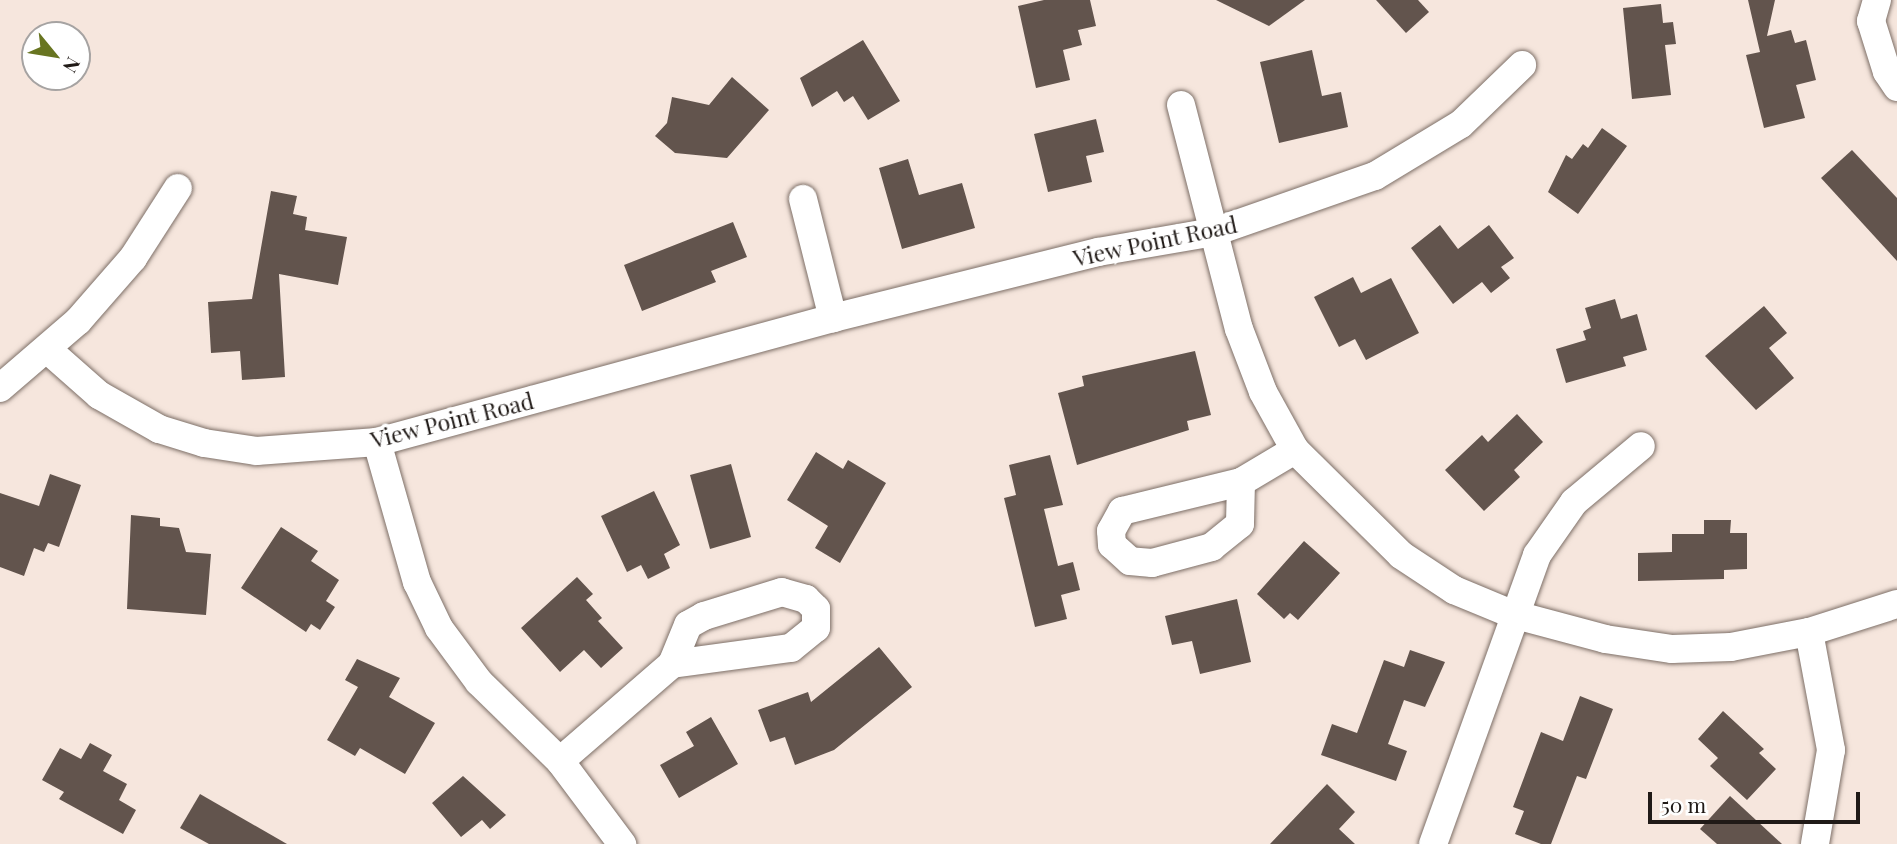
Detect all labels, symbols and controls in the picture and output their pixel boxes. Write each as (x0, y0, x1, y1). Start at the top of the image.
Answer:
north arrow (21, 21, 91, 91)
text: N (58, 53, 87, 78)
street label: View Point Road (1070, 210, 1240, 272)
street label: View Point Road (367, 386, 537, 454)
scale bar (1652, 778, 1864, 822)
text: 50 m (1661, 790, 1706, 818)

